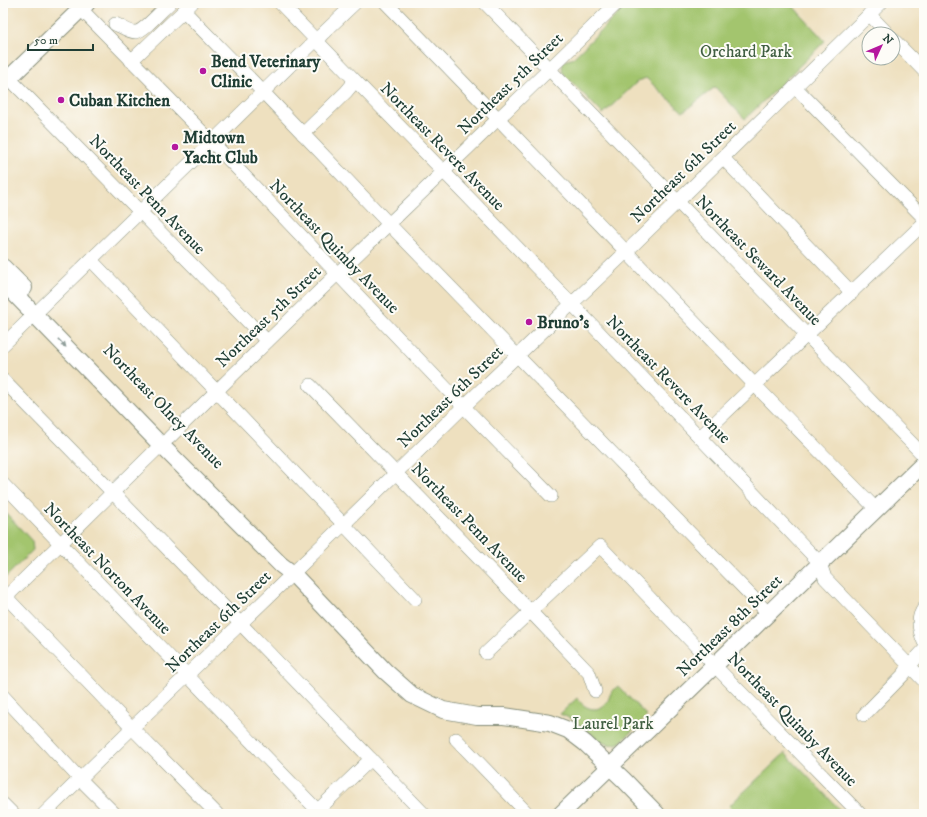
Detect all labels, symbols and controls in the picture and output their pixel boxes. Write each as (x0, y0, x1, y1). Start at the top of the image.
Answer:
scale bar (28, 26, 93, 52)
north arrow (861, 26, 901, 66)
street label: Northeast 5th Street (453, 27, 568, 140)
text: N (879, 32, 896, 48)
text: 50 m (34, 33, 58, 48)
park label: Orchard Park (700, 41, 793, 63)
place label: Bend Veterinary Clinic (211, 51, 321, 93)
marker: Bend Veterinary Clinic (198, 66, 208, 76)
street label: Northeast Revere Avenue (375, 78, 509, 216)
place label: Cuban Kitchen (69, 90, 170, 112)
marker: Cuban Kitchen (56, 95, 66, 105)
street label: Northeast 6th Street (626, 115, 742, 228)
place label: Midtown Yacht Club (182, 127, 258, 169)
street label: Northeast Penn Avenue (84, 130, 210, 259)
marker: Midtown Yacht Club (170, 142, 180, 152)
street label: Northeast Quimby Avenue (265, 175, 404, 318)
street label: Northeast Seward Avenue (690, 191, 826, 331)
street label: Northeast 5th Street (211, 260, 326, 373)
street label: Northeast Revere Avenue (601, 311, 735, 449)
place label: Bruno's (537, 312, 589, 334)
marker: Bruno's (524, 317, 534, 327)
one-way arrow (57, 338, 67, 348)
street label: Northeast Olney Avenue (98, 340, 229, 474)
street label: Northeast 6th Street (393, 340, 509, 453)
street label: Northeast Penn Avenue (406, 458, 532, 587)
street label: Northeast Norton Avenue (39, 498, 176, 639)
street label: Northeast 6th Street (161, 565, 277, 678)
street label: Northeast 8th Street (672, 569, 787, 682)
street label: Northeast Quimby Avenue (723, 648, 862, 791)
park label: Laurel Park (572, 713, 654, 735)

